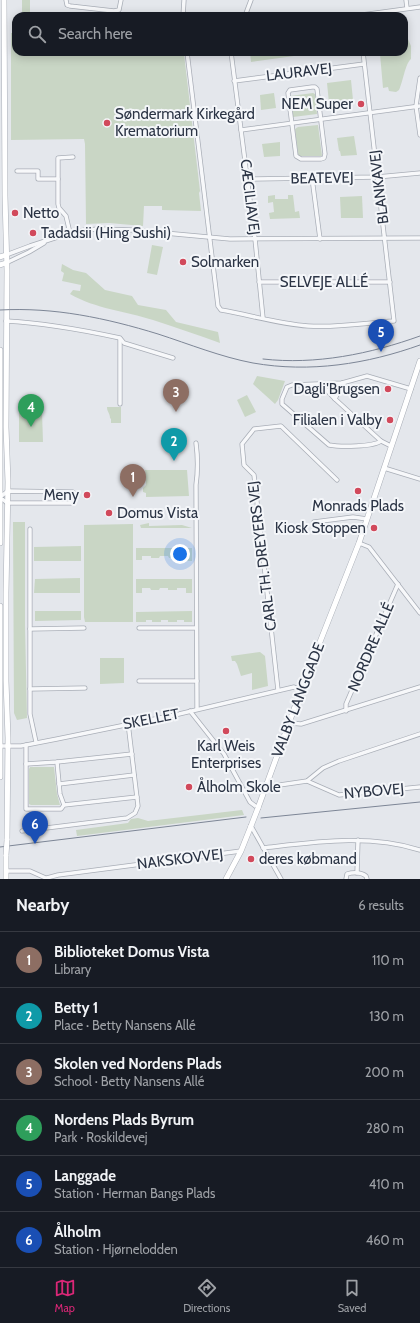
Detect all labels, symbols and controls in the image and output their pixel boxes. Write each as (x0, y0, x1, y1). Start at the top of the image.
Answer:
search box (12, 12, 408, 56)
icon: search (26, 23, 48, 45)
text: Search here (58, 25, 133, 43)
street label: LAURAVEJ (265, 59, 333, 85)
place label: NEM Super (281, 95, 353, 113)
marker: NEM Super (356, 99, 366, 109)
place label: Søndermark Kirkegård Krematorium (115, 105, 255, 140)
marker: Søndermark Kirkegård Krematorium (102, 118, 112, 128)
street label: BLANKAVEJ (366, 149, 392, 225)
street label: CÆCILIAVEJ (236, 158, 264, 236)
street label: BEATEVEJ (290, 168, 354, 188)
place label: Netto (23, 204, 59, 222)
marker: Netto (10, 208, 20, 218)
place label: Tadadsii (Hing Sushi) (41, 224, 171, 242)
marker: Tadadsii (Hing Sushi) (28, 228, 38, 238)
place label: Solmarken (191, 253, 259, 271)
marker: Solmarken (178, 257, 188, 267)
street label: SELVEJE ALLÉ (280, 272, 368, 291)
pin: 5 (368, 319, 394, 352)
pin: 3 (163, 379, 189, 412)
place label: Dagli'Brugsen (294, 380, 380, 398)
marker: Dagli'Brugsen (383, 384, 393, 394)
pin: 4 (18, 394, 44, 427)
place label: Filialen i Valby (293, 411, 382, 429)
marker: Filialen i Valby (385, 415, 395, 425)
pin: 2 (161, 428, 187, 461)
pin: 1 (120, 464, 146, 497)
street label: CARL TH. DREYERS VEJ (244, 480, 280, 632)
place label: Meny (44, 486, 79, 504)
marker: Monrads Plads (353, 486, 363, 496)
marker: Meny (82, 490, 92, 500)
place label: Monrads Plads (312, 497, 404, 515)
place label: Domus Vista (117, 504, 199, 522)
marker: Domus Vista (104, 508, 114, 518)
place label: Kiosk Stoppen (275, 519, 366, 537)
marker: Kiosk Stoppen (369, 523, 379, 533)
your location (170, 544, 190, 564)
street label: NORDRE ALLÉ (343, 599, 398, 694)
street label: VALBY LANGGADE (268, 640, 328, 760)
street label: SKELLET (121, 705, 181, 733)
marker: Karl Weis Enterprises (221, 726, 231, 736)
place label: Karl Weis Enterprises (191, 737, 261, 772)
place label: Ålholm Skole (197, 777, 281, 796)
street label: NYBOVEJ (343, 779, 405, 803)
marker: Ålholm Skole (184, 782, 194, 792)
pin: 6 (22, 811, 48, 844)
street label: NAKSKOVVEJ (136, 845, 224, 873)
place label: deres købmand (259, 850, 357, 868)
marker: deres købmand (246, 854, 256, 864)
text: Nearby (16, 895, 69, 915)
text: 6 results (358, 897, 404, 913)
text: Biblioteket Domus Vista (54, 943, 210, 961)
text: 1 (27, 952, 31, 968)
text: 110 m (372, 952, 404, 968)
text: Library (54, 961, 91, 977)
text: Betty 1 (54, 999, 98, 1017)
text: 2 (26, 1008, 32, 1024)
text: 130 m (369, 1008, 404, 1024)
text: Place · Betty Nansens Allé (54, 1017, 196, 1033)
text: Skolen ved Nordens Plads (54, 1055, 222, 1073)
text: 3 (25, 1064, 33, 1080)
text: 200 m (365, 1064, 404, 1080)
text: School · Betty Nansens Allé (54, 1073, 204, 1089)
text: Nordens Plads Byrum (54, 1111, 194, 1129)
text: 4 (25, 1120, 33, 1136)
text: 280 m (366, 1120, 404, 1136)
text: Park · Roskildevej (54, 1129, 148, 1145)
text: Langgade (54, 1167, 116, 1185)
text: 5 (26, 1176, 32, 1192)
text: 410 m (369, 1176, 404, 1192)
text: Station · Herman Bangs Plads (54, 1185, 215, 1201)
text: Ålholm (54, 1223, 101, 1241)
text: 6 (25, 1232, 33, 1248)
text: 460 m (366, 1232, 404, 1248)
text: Station · Hjørnelodden (54, 1241, 178, 1257)
tab: Map (54, 1277, 76, 1315)
tab: Directions (183, 1277, 230, 1315)
tab: Saved (338, 1277, 366, 1315)

